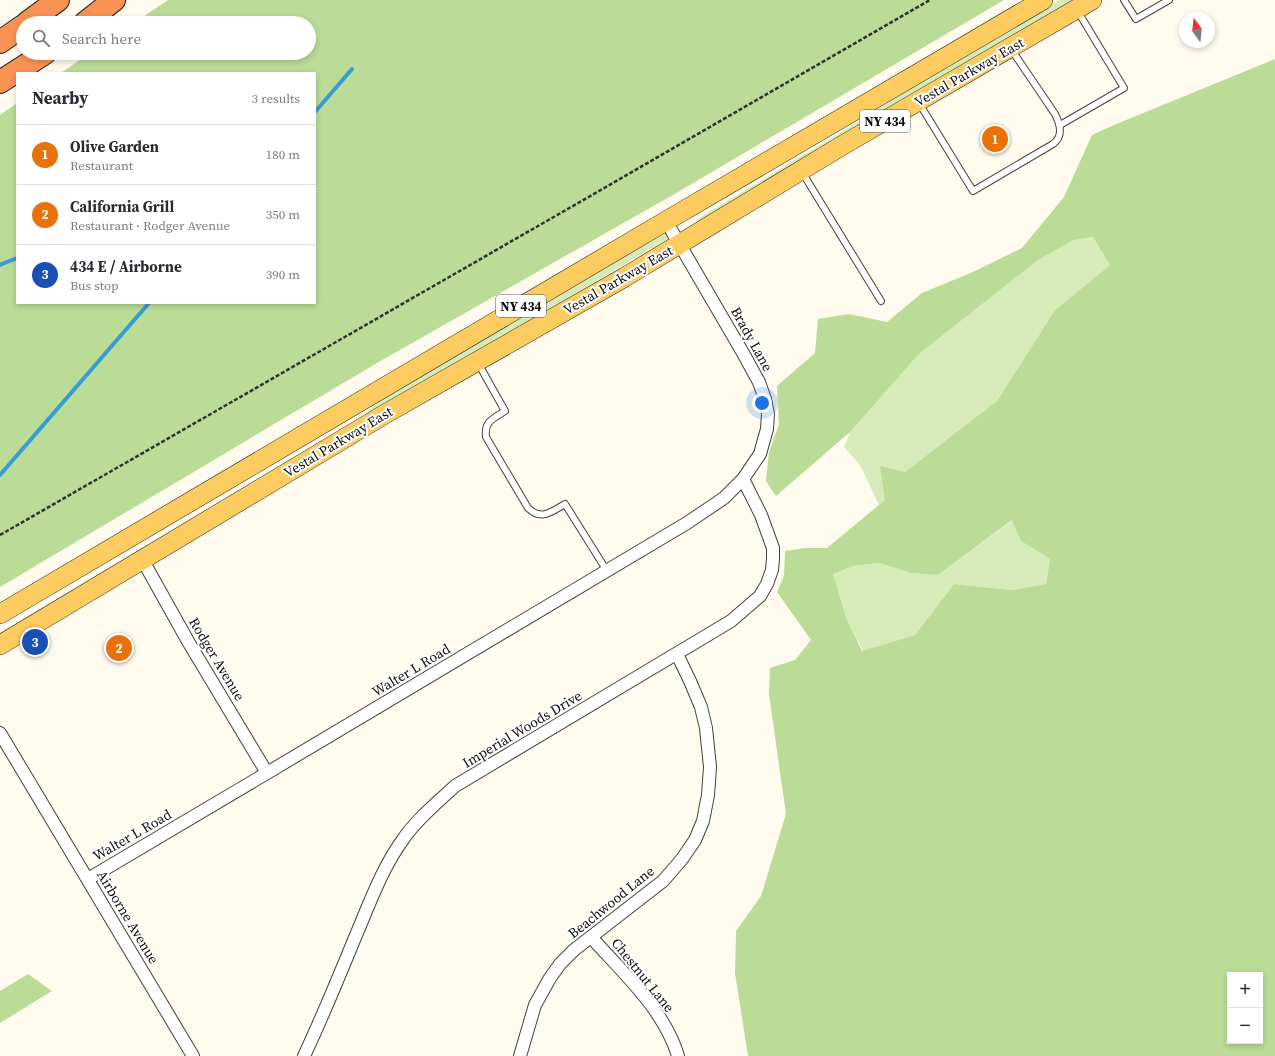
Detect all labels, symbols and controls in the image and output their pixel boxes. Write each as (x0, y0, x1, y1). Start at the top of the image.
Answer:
north arrow (1179, 12, 1215, 48)
search box (16, 16, 316, 60)
icon: search (30, 27, 52, 49)
text: Search here (62, 28, 141, 49)
street label: Vestal Parkway East (910, 32, 1028, 112)
text: Nearby (32, 86, 88, 110)
text: 3 results (252, 90, 300, 107)
road number: NY 434 (860, 110, 910, 132)
pin: 1 (982, 124, 1008, 154)
text: Olive Garden (70, 136, 159, 157)
text: 1 (41, 146, 49, 163)
text: 180 m (266, 146, 300, 163)
text: Restaurant (70, 157, 133, 174)
text: California Grill (70, 196, 174, 217)
text: 2 (41, 206, 49, 223)
text: 350 m (266, 206, 300, 223)
text: Restaurant · Rodger Avenue (70, 217, 230, 234)
street label: Vestal Parkway East (559, 240, 677, 320)
text: 434 E / Airborne (70, 256, 182, 277)
text: 3 (41, 266, 49, 283)
text: 390 m (266, 266, 300, 283)
text: Bus stop (70, 277, 119, 294)
road number: NY 434 (496, 295, 546, 317)
street label: Brady Lane (726, 303, 778, 375)
your location (752, 393, 772, 413)
street label: Vestal Parkway East (280, 401, 396, 482)
street label: Rodger Avenue (184, 614, 250, 704)
pin: 3 (22, 627, 48, 657)
pin: 2 (106, 633, 132, 663)
street label: Walter L Road (368, 639, 454, 701)
street label: Imperial Woods Drive (459, 685, 585, 773)
street label: Walter L Road (89, 804, 175, 866)
street label: Beachwood Lane (564, 861, 658, 943)
street label: Airborne Avenue (92, 867, 164, 967)
street label: Chestnut Lane (607, 934, 679, 1016)
map controls (1227, 972, 1263, 1044)
button: + (1227, 972, 1263, 1008)
button: − (1227, 1008, 1263, 1044)

